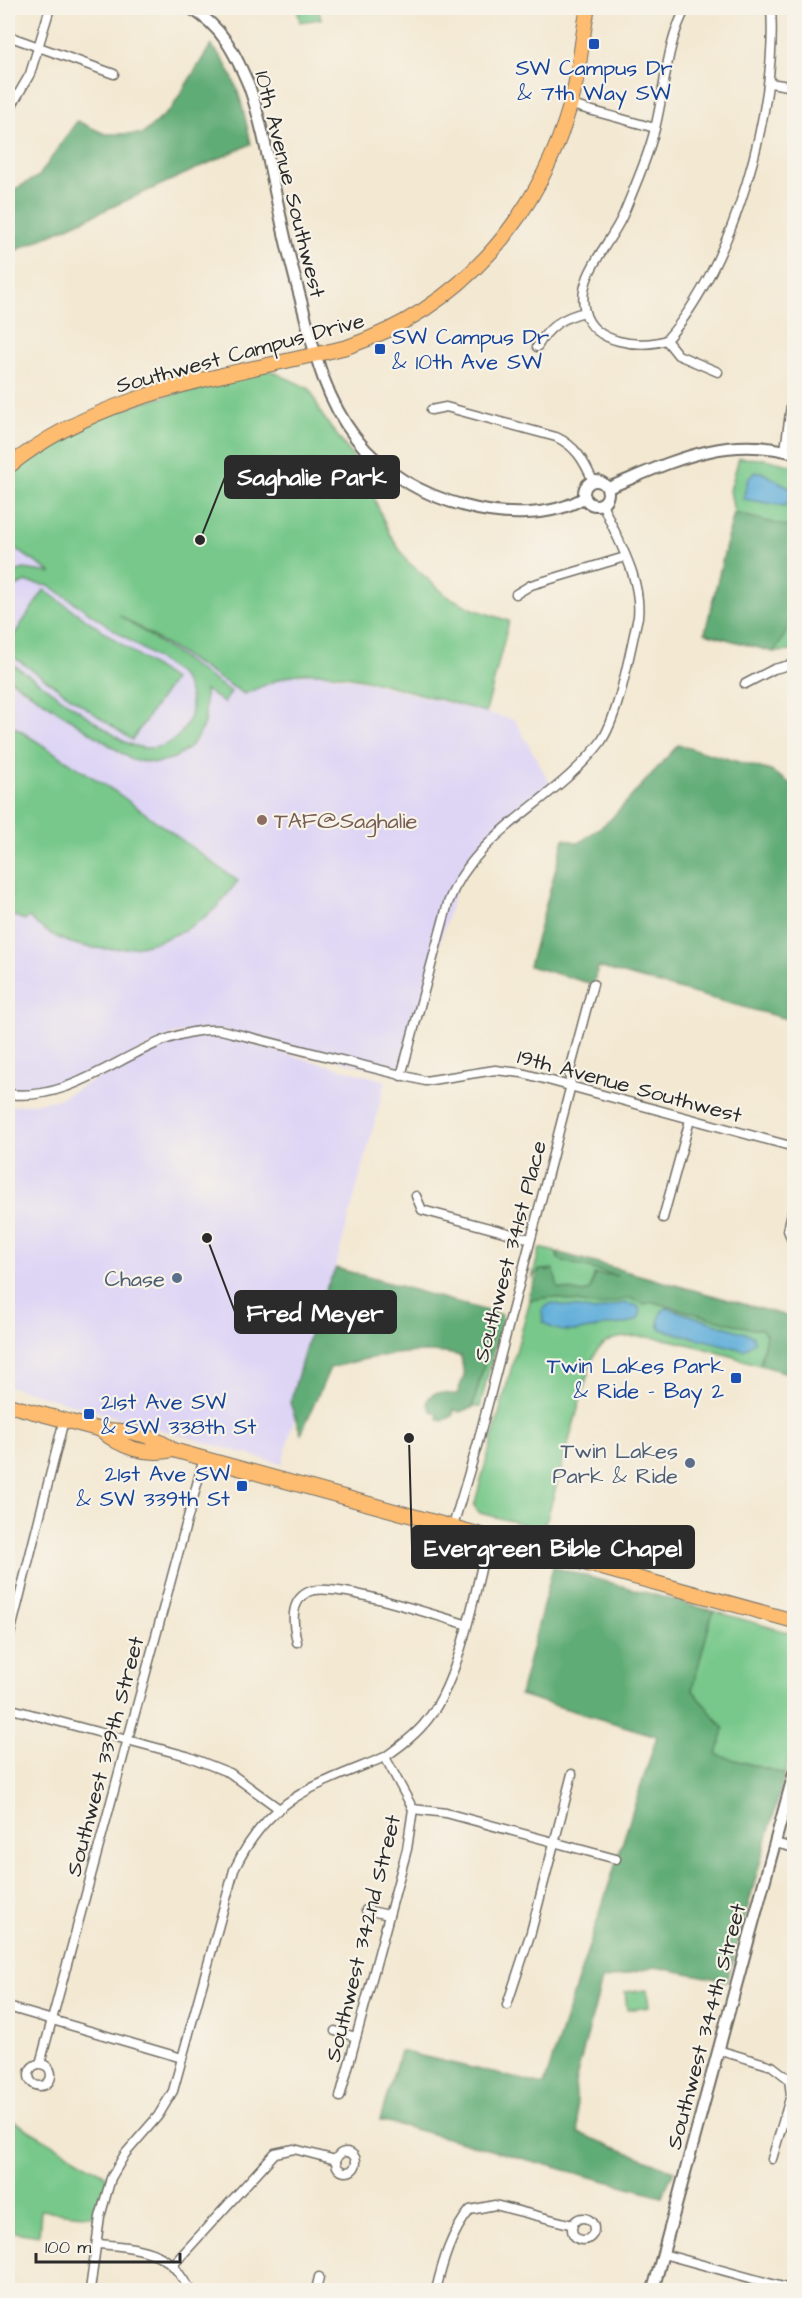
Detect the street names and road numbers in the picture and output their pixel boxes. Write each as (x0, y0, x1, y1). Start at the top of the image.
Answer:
street label: 10th Avenue Southwest (246, 68, 333, 301)
street label: Southwest Campus Drive (113, 305, 368, 402)
street label: 19th Avenue Southwest (514, 1042, 745, 1131)
street label: Southwest 341st Place (466, 1137, 555, 1366)
street label: Southwest 339th Street (58, 1633, 152, 1880)
street label: Southwest 342nd Street (318, 1811, 409, 2065)
street label: Southwest 344th Street (659, 1900, 754, 2153)

